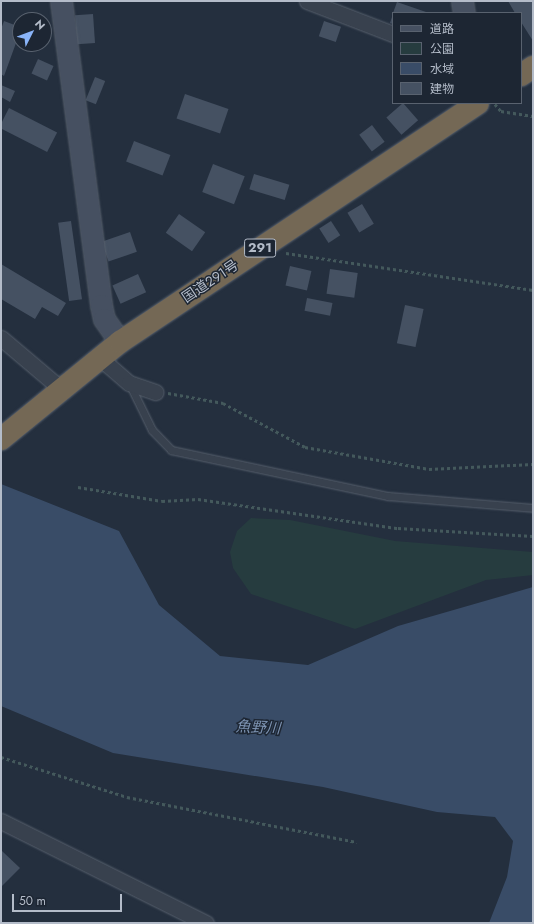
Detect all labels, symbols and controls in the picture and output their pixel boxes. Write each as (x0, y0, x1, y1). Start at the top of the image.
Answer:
north arrow (12, 12, 52, 52)
legend (392, 12, 522, 104)
text: N (31, 16, 49, 33)
text: 道路 (430, 20, 454, 38)
text: 公園 (430, 40, 454, 58)
text: 水域 (430, 60, 454, 78)
text: 建物 (430, 80, 454, 98)
road number: 291 (244, 237, 276, 259)
street label: 国道291号 (179, 256, 241, 306)
water label: 魚野川 (235, 718, 281, 738)
scale bar (14, 886, 124, 912)
text: 50 m (19, 892, 46, 910)

